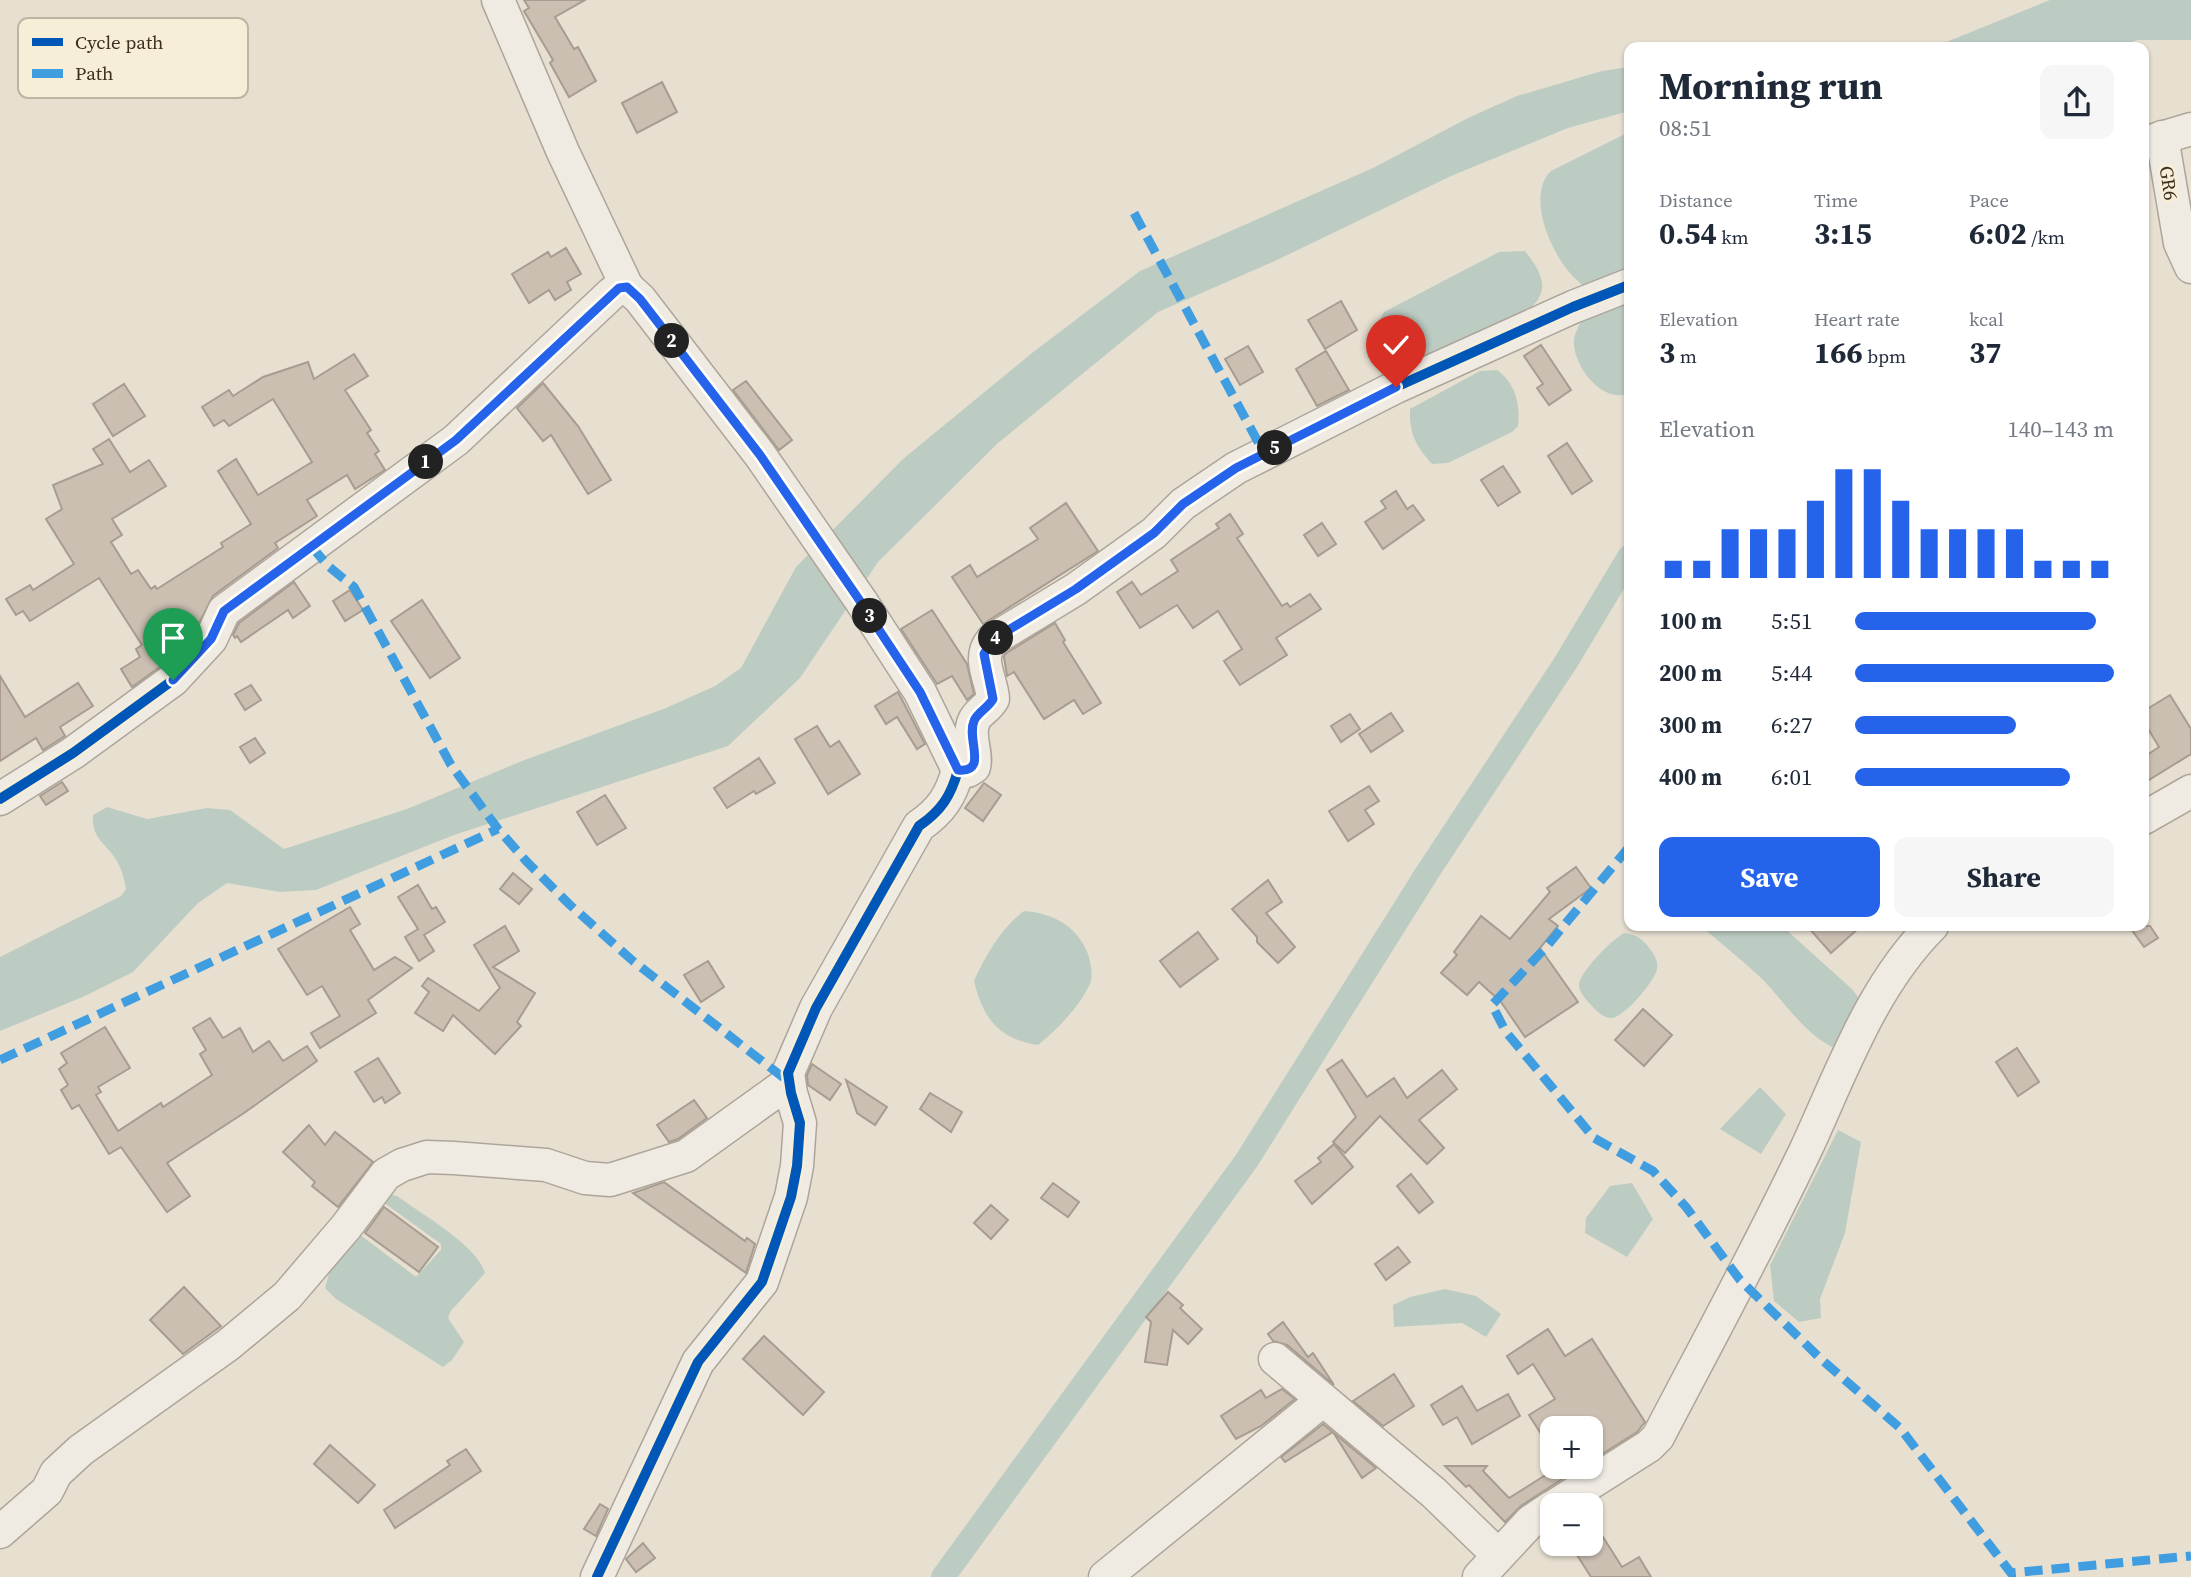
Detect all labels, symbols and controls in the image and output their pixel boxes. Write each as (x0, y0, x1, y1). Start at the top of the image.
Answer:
legend (18, 18, 248, 98)
text: Cycle path (75, 29, 164, 55)
text: Path (75, 60, 113, 86)
text: Morning run (1659, 60, 1883, 112)
button: share (2040, 65, 2114, 139)
text: 08:51 (1659, 112, 1712, 144)
street label: GR6 (2153, 164, 2185, 202)
text: Distance (1659, 187, 1733, 213)
text: Time (1814, 187, 1858, 213)
text: Pace (1969, 187, 2009, 213)
text: 0.54 (1659, 213, 1717, 254)
text: 3:15 (1814, 213, 1872, 254)
text: 6:02 (1969, 213, 2027, 254)
text: km (1717, 224, 1749, 250)
text: /km (2027, 224, 2065, 250)
text: Elevation (1659, 306, 1738, 332)
text: Heart rate (1814, 306, 1900, 332)
text: kcal (1969, 306, 2004, 332)
pin (1366, 315, 1426, 387)
pin: 2 (654, 324, 690, 358)
icon: check (1377, 326, 1415, 364)
text: 2 (666, 327, 677, 353)
text: 3 (1659, 332, 1675, 373)
text: 166 (1814, 332, 1863, 373)
text: 37 (1969, 332, 2002, 373)
text: m (1675, 343, 1697, 369)
text: bpm (1863, 343, 1906, 369)
text: Elevation (1659, 413, 1755, 445)
text: 140–143 m (2007, 413, 2114, 445)
pin: 5 (1258, 430, 1292, 466)
text: 5 (1269, 434, 1280, 460)
pin: 1 (408, 444, 444, 480)
text: 1 (420, 448, 431, 474)
pin: 3 (852, 598, 888, 634)
text: 3 (864, 602, 875, 628)
text: 100 m (1659, 605, 1722, 637)
text: 5:51 (1771, 605, 1812, 637)
pin (143, 608, 203, 680)
icon: arrive (154, 619, 192, 657)
pin: 4 (978, 620, 1014, 656)
text: 4 (990, 624, 1001, 650)
text: 200 m (1659, 657, 1722, 689)
text: 5:44 (1771, 657, 1812, 689)
text: 300 m (1659, 709, 1722, 741)
text: 6:27 (1771, 709, 1812, 741)
text: 400 m (1659, 761, 1722, 793)
text: 6:01 (1771, 761, 1812, 793)
button: Save (1659, 837, 1880, 917)
button: Share (1894, 837, 2114, 917)
map controls (1540, 1416, 1603, 1556)
button: + (1540, 1416, 1603, 1479)
button: − (1540, 1493, 1603, 1556)

